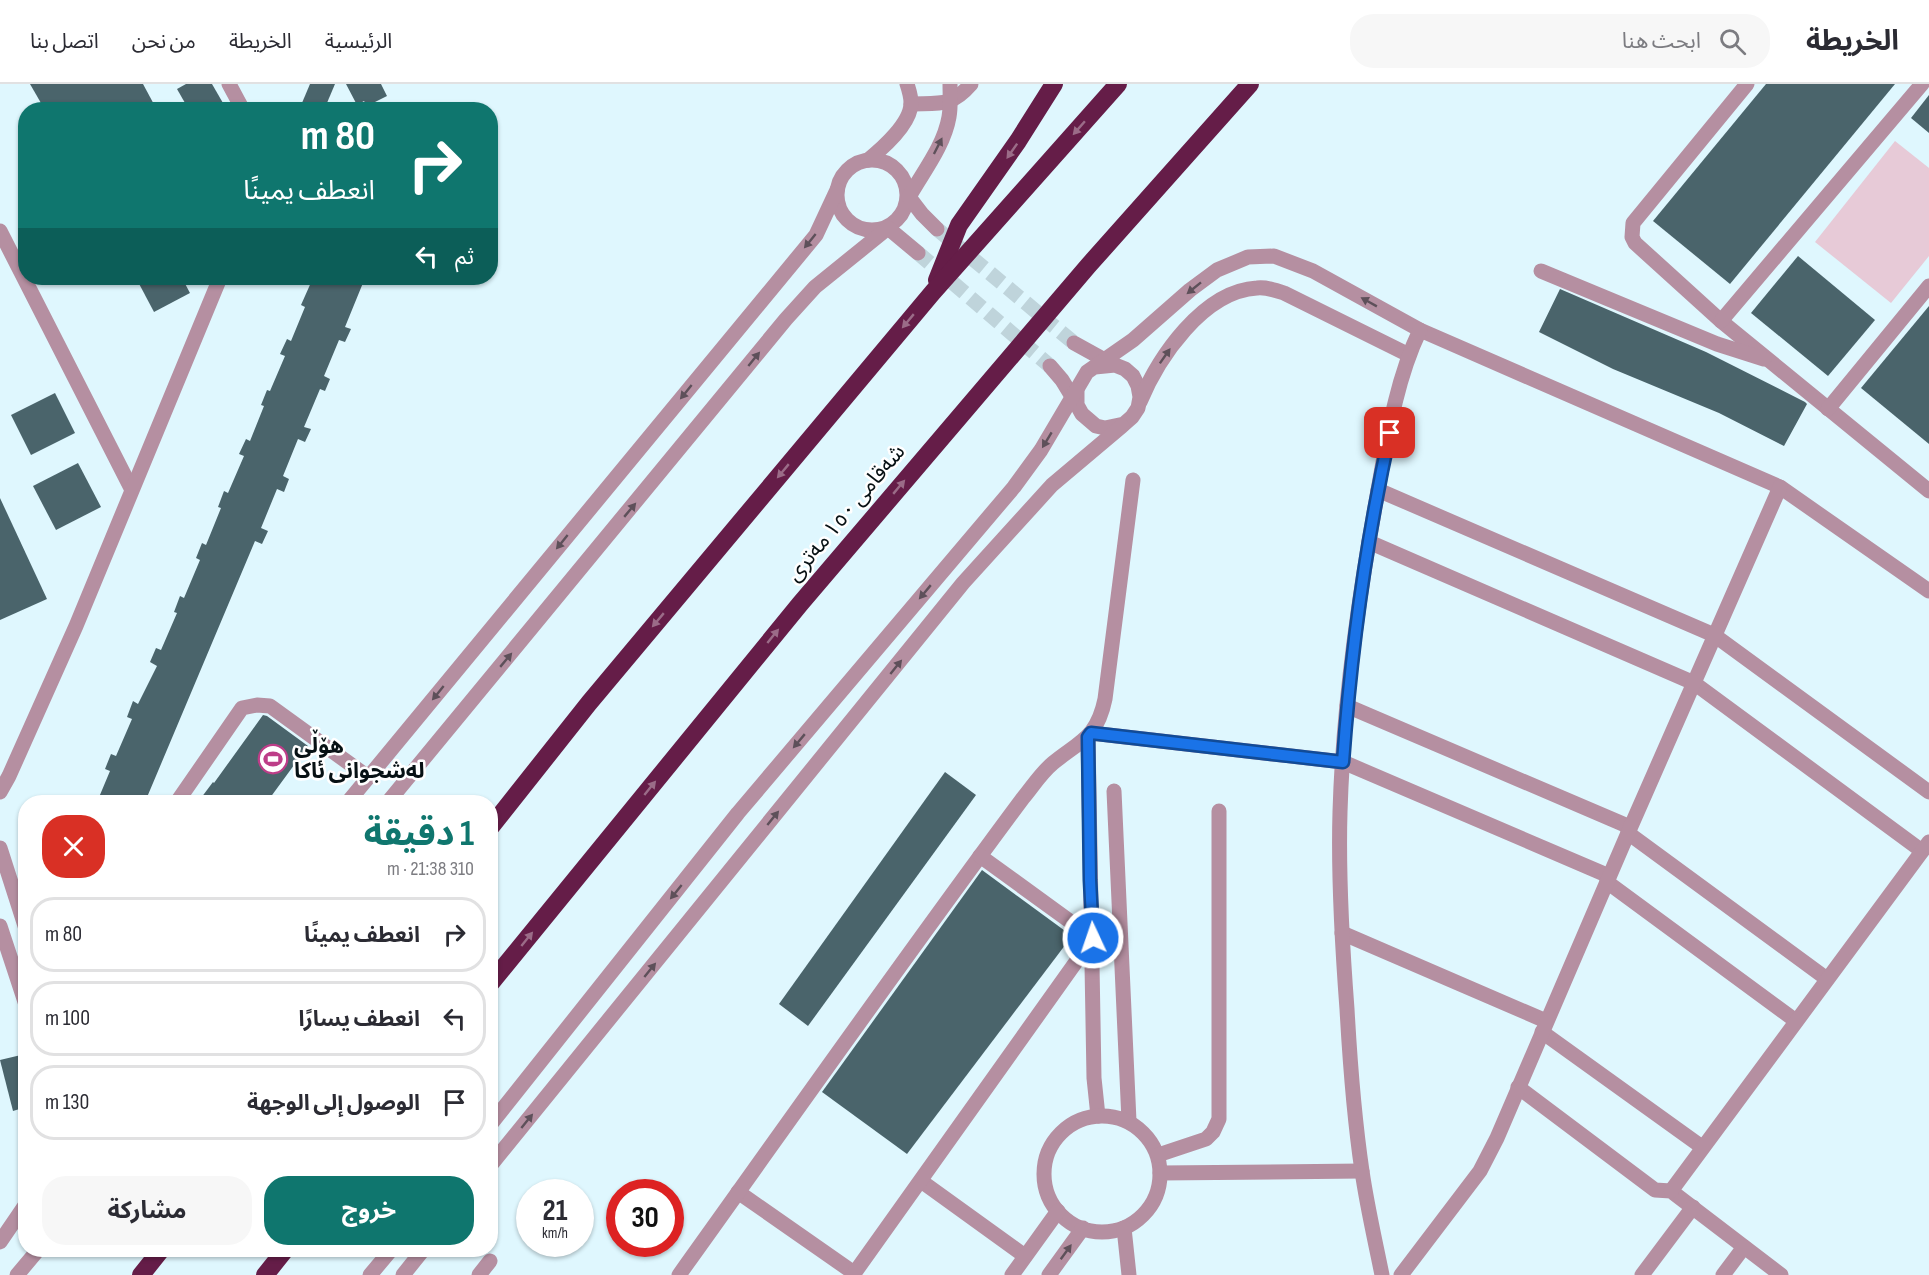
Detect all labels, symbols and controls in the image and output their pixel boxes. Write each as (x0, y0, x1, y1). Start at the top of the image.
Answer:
search box (1350, 14, 1770, 68)
icon: search (1716, 25, 1749, 58)
text: الخريطة (1806, 25, 1899, 58)
text: ابحث هنا (1622, 28, 1701, 55)
text: اتصل بنا (30, 29, 99, 54)
text: من نحن (132, 29, 196, 54)
text: الخريطة (229, 29, 292, 54)
text: الرئيسية (325, 29, 392, 54)
text: 80 m (301, 111, 375, 162)
one-way arrow (1073, 120, 1086, 135)
icon: right (396, 126, 474, 204)
one-way arrow (933, 137, 942, 154)
one-way arrow (1007, 143, 1018, 159)
text: انعطف يمينًا (243, 175, 375, 207)
one-way arrow (805, 234, 817, 249)
icon: left (410, 240, 443, 273)
text: ثم (455, 244, 474, 271)
one-way arrow (1186, 281, 1202, 294)
one-way arrow (1360, 297, 1377, 307)
one-way arrow (902, 313, 915, 328)
one-way arrow (1159, 348, 1171, 364)
one-way arrow (747, 351, 760, 367)
one-way arrow (680, 384, 693, 400)
pin (1364, 407, 1415, 458)
icon: arrive (1373, 416, 1406, 449)
one-way arrow (1042, 432, 1052, 449)
street label: شەقامی ١٥٠ مەتری (781, 439, 911, 587)
one-way arrow (777, 463, 790, 478)
one-way arrow (892, 480, 905, 495)
one-way arrow (623, 503, 636, 518)
one-way arrow (556, 534, 569, 550)
one-way arrow (919, 584, 932, 599)
one-way arrow (652, 612, 665, 627)
one-way arrow (767, 629, 779, 644)
one-way arrow (499, 652, 512, 668)
one-way arrow (889, 659, 901, 674)
one-way arrow (432, 685, 445, 701)
place label: هۆڵی لەشجوانی ئاکا (294, 729, 425, 785)
one-way arrow (793, 733, 806, 749)
sports icon: هۆڵی لەشجوانی ئاکا (257, 743, 289, 775)
one-way arrow (644, 780, 656, 795)
one-way arrow (766, 811, 779, 826)
text: 1 دقيقة (364, 813, 474, 856)
button: close (42, 815, 105, 878)
text: 310 m · 21:38 (387, 857, 474, 881)
one-way arrow (670, 884, 683, 899)
position arrow (1061, 906, 1125, 970)
icon: right (438, 918, 471, 951)
text: 80 m (45, 921, 82, 948)
text: انعطف يمينًا (304, 922, 420, 949)
one-way arrow (520, 932, 533, 947)
one-way arrow (644, 962, 656, 977)
icon: left (438, 1002, 471, 1035)
text: 100 m (45, 1005, 90, 1032)
text: انعطف يسارًا (298, 1006, 420, 1033)
icon: arrive (438, 1086, 471, 1119)
text: 130 m (45, 1089, 89, 1116)
text: الوصول إلى الوجهة (247, 1090, 420, 1117)
one-way arrow (521, 1113, 534, 1129)
button: مشاركة (42, 1176, 252, 1245)
button: خروج (264, 1176, 474, 1245)
speed limit sign: 30 (606, 1179, 684, 1257)
text: 21 (543, 1193, 567, 1229)
text: km/h (542, 1224, 568, 1243)
one-way arrow (1060, 1244, 1072, 1260)

